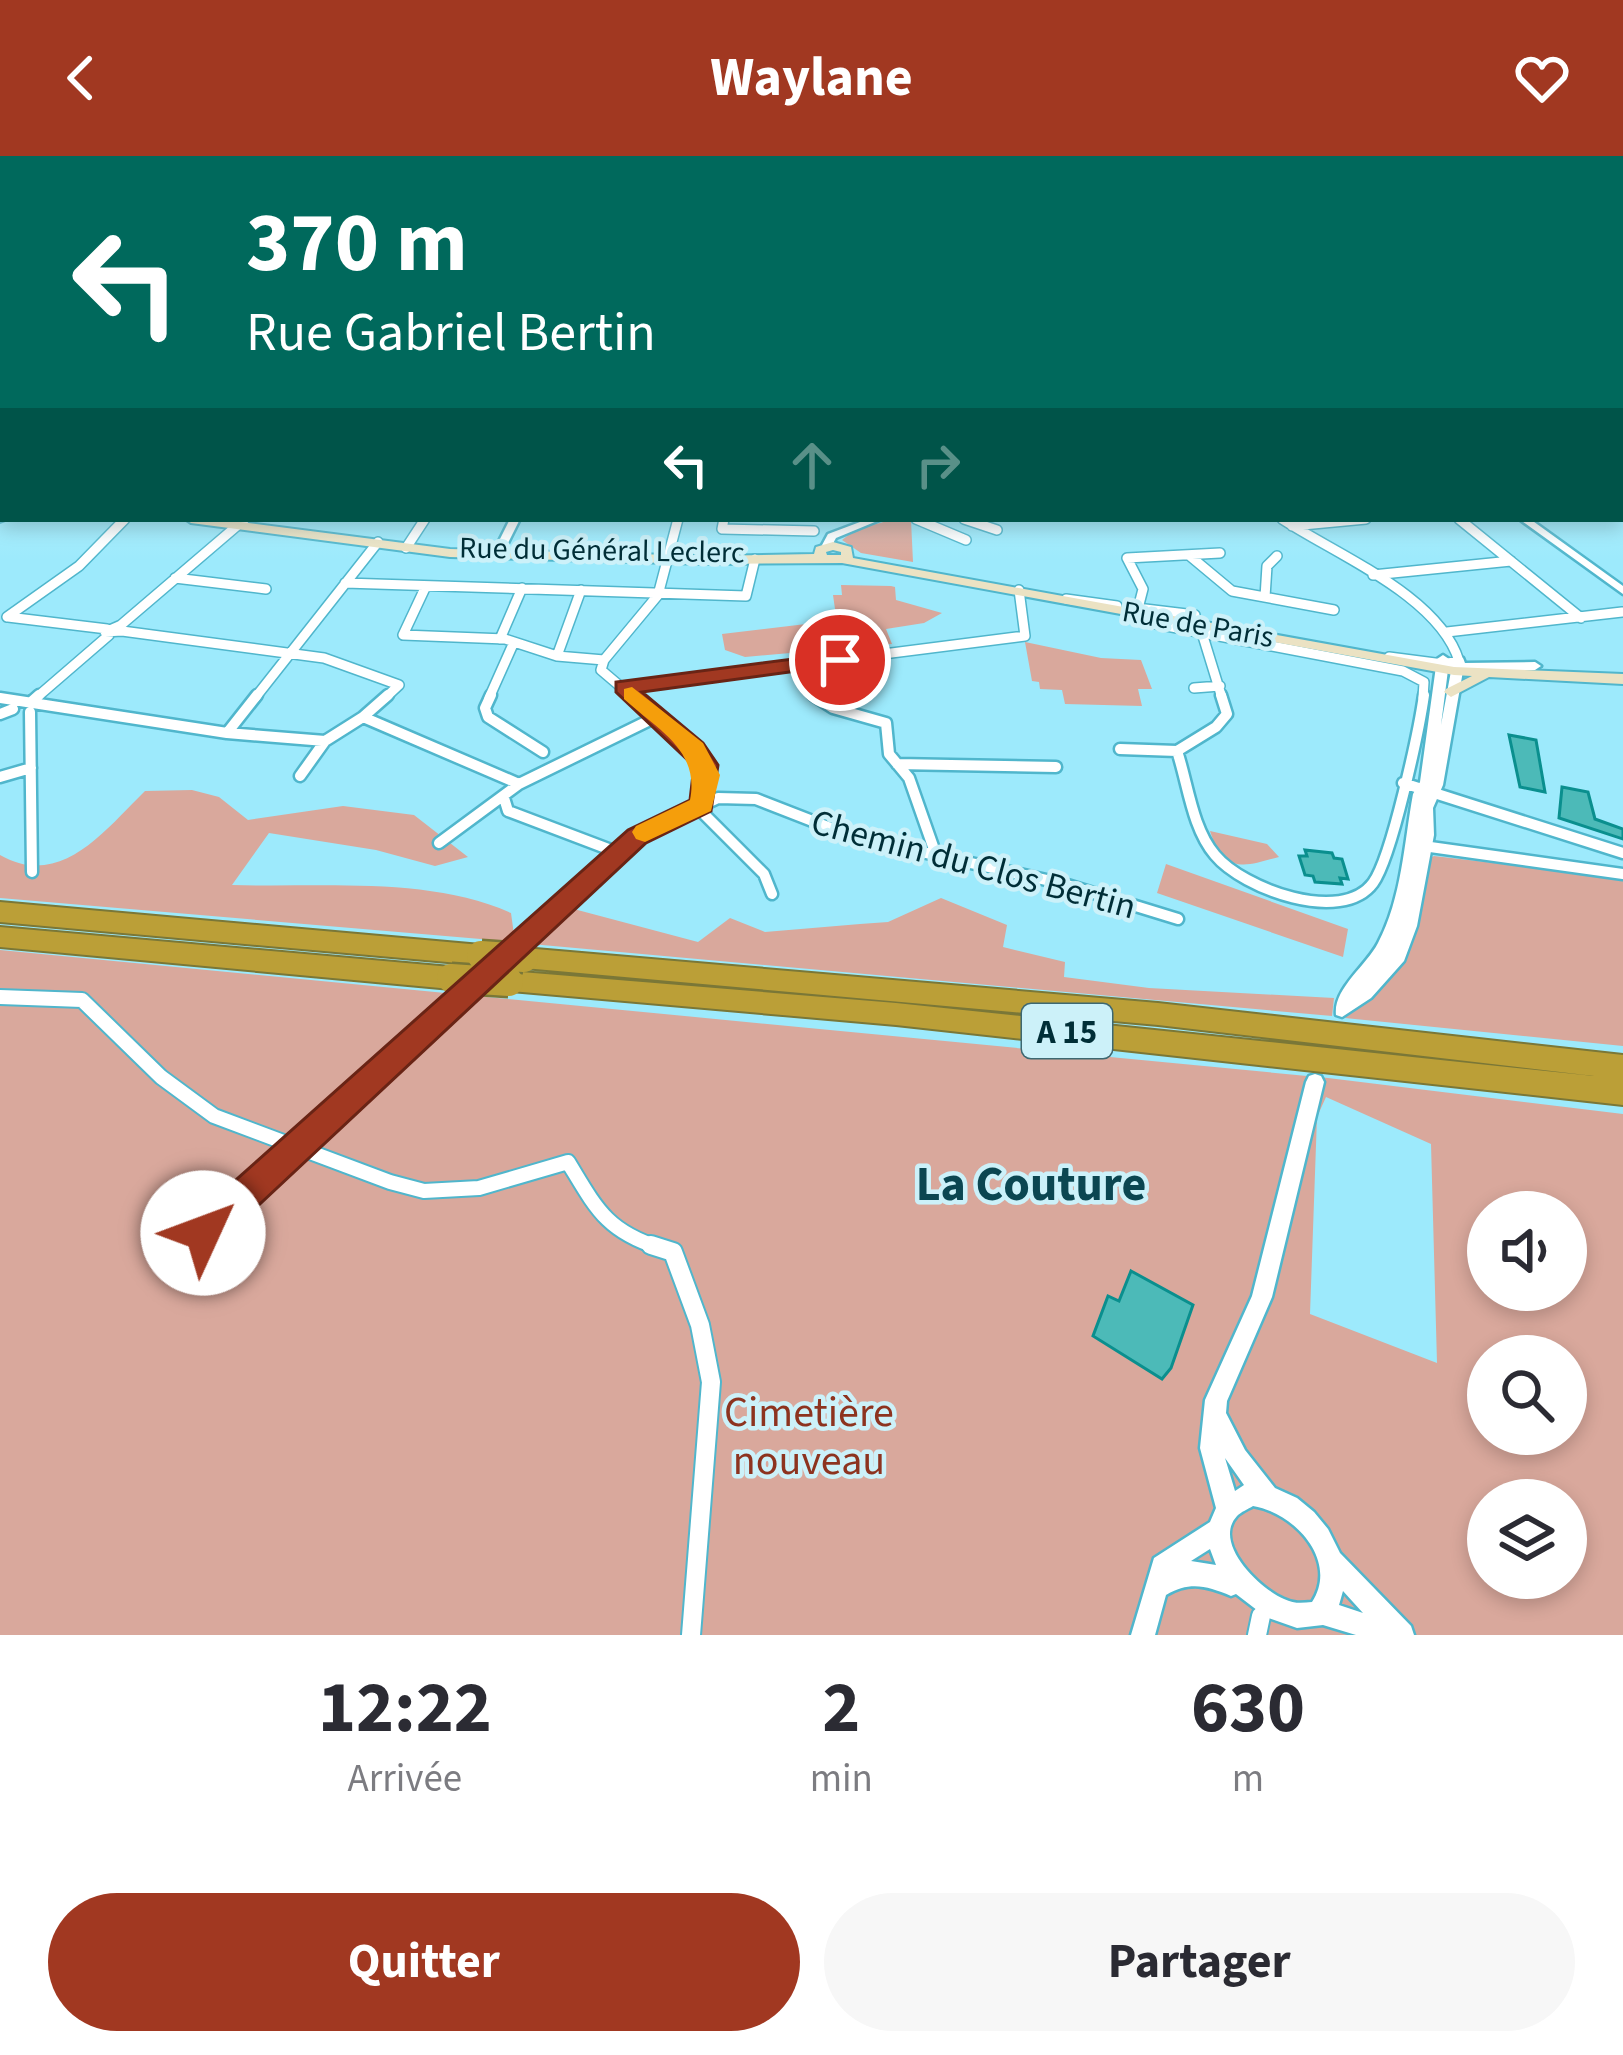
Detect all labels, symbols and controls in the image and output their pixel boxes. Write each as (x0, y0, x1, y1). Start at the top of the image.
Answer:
text: Waylane (710, 40, 913, 117)
icon: back (48, 45, 114, 111)
icon: heart (1509, 45, 1575, 111)
text: 370 m (246, 184, 468, 304)
icon: left (48, 204, 204, 360)
text: Rue Gabriel Bertin (246, 295, 656, 372)
icon: left (653, 432, 719, 498)
icon: ahead (779, 432, 845, 498)
icon: right (905, 432, 971, 498)
street label: Rue du Général Leclerc (459, 527, 745, 574)
street label: Rue de Paris (1119, 590, 1277, 659)
pin (789, 609, 891, 711)
icon: arrive (807, 627, 873, 693)
street label: Chemin du Clos Bertin (806, 797, 1142, 932)
road number: A 15 (1022, 1004, 1112, 1058)
district label: La Couture (916, 1151, 1146, 1219)
position arrow (140, 1170, 266, 1296)
map controls (1467, 1191, 1587, 1599)
button: sound (1467, 1191, 1587, 1311)
button: search (1467, 1335, 1587, 1455)
park label: Cimetière nouveau (724, 1383, 894, 1491)
button: layers (1467, 1479, 1587, 1599)
text: 12:22 (318, 1657, 492, 1760)
text: 2 (822, 1657, 860, 1760)
text: 630 (1191, 1657, 1305, 1760)
text: Arrivée (348, 1751, 462, 1807)
text: min (810, 1751, 873, 1807)
text: m (1232, 1751, 1264, 1807)
button: Quitter (48, 1893, 800, 2031)
button: Partager (824, 1893, 1575, 2031)

